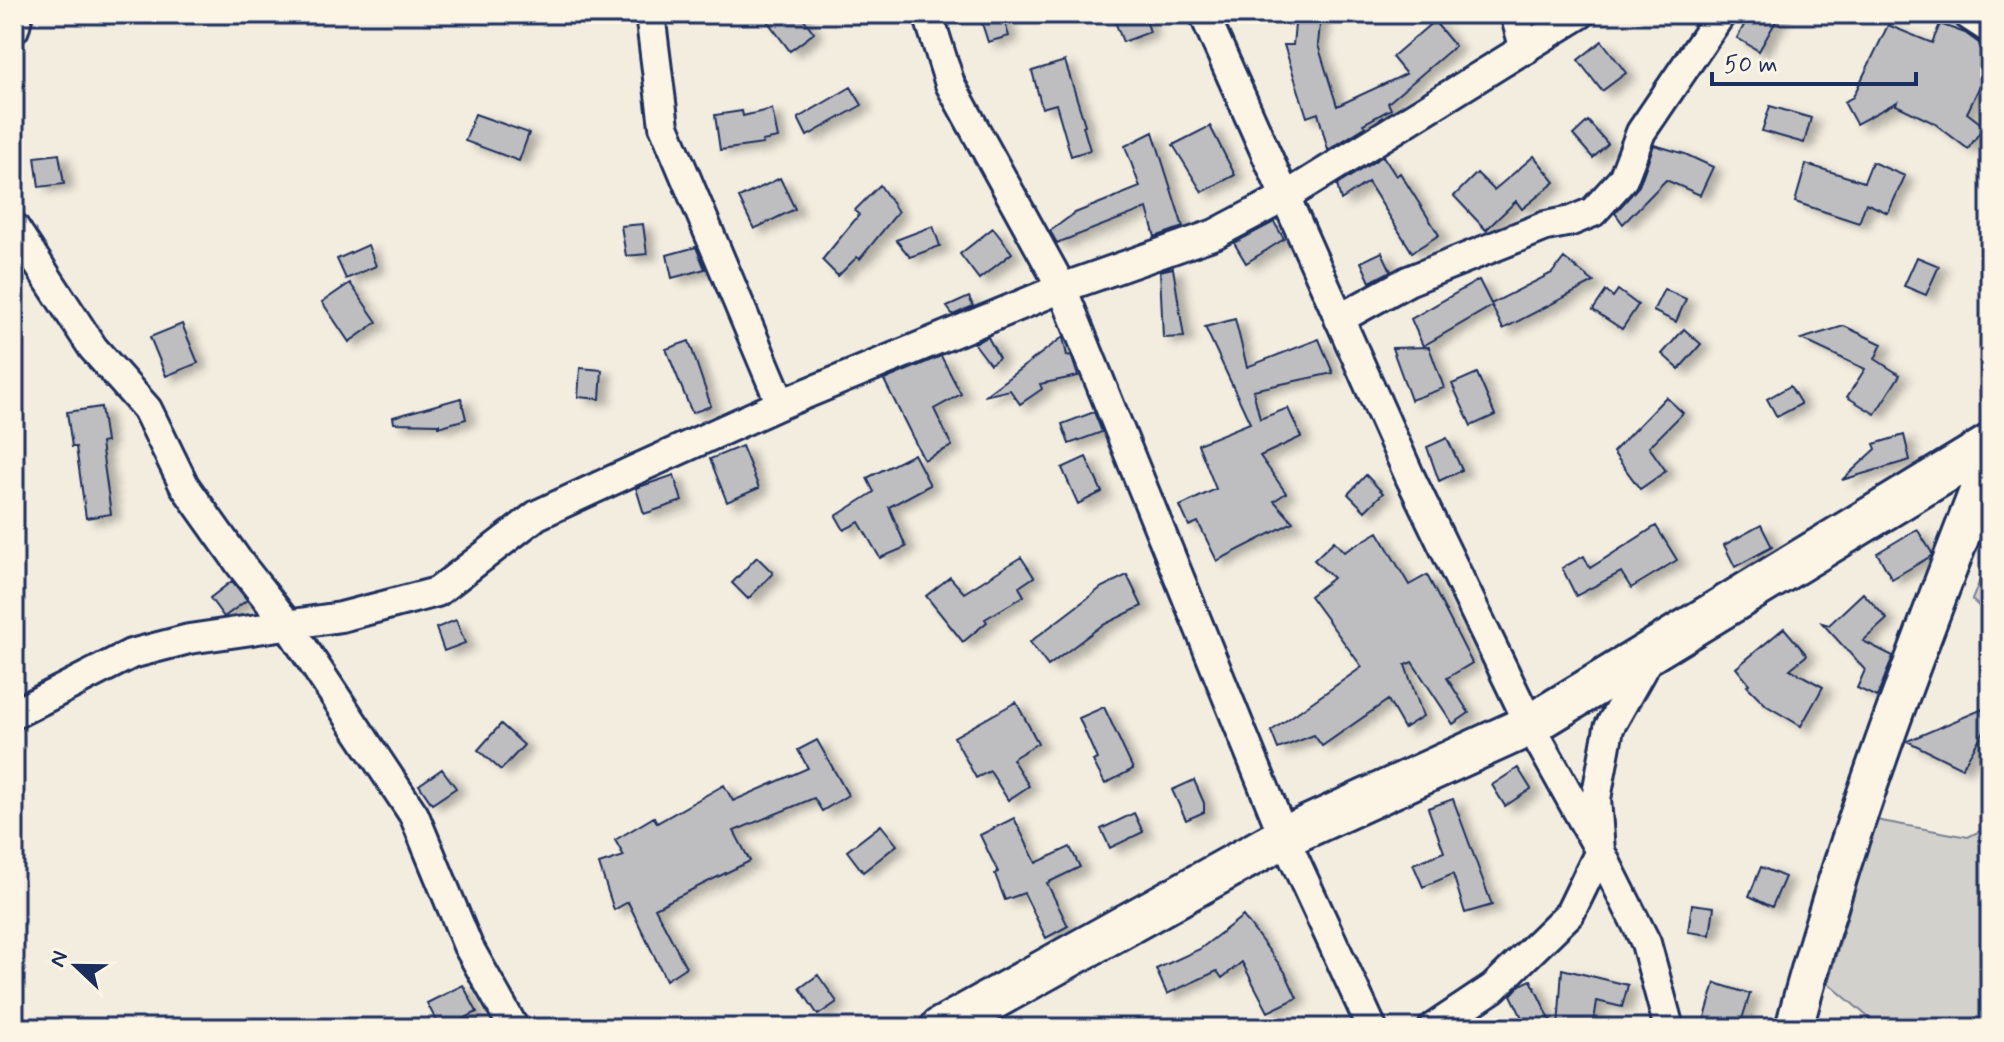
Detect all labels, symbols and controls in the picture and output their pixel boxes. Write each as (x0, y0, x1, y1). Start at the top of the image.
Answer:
scale bar (1712, 36, 1916, 86)
text: 50 m (1724, 50, 1778, 81)
north arrow (36, 926, 116, 1006)
text: N (44, 947, 75, 971)

